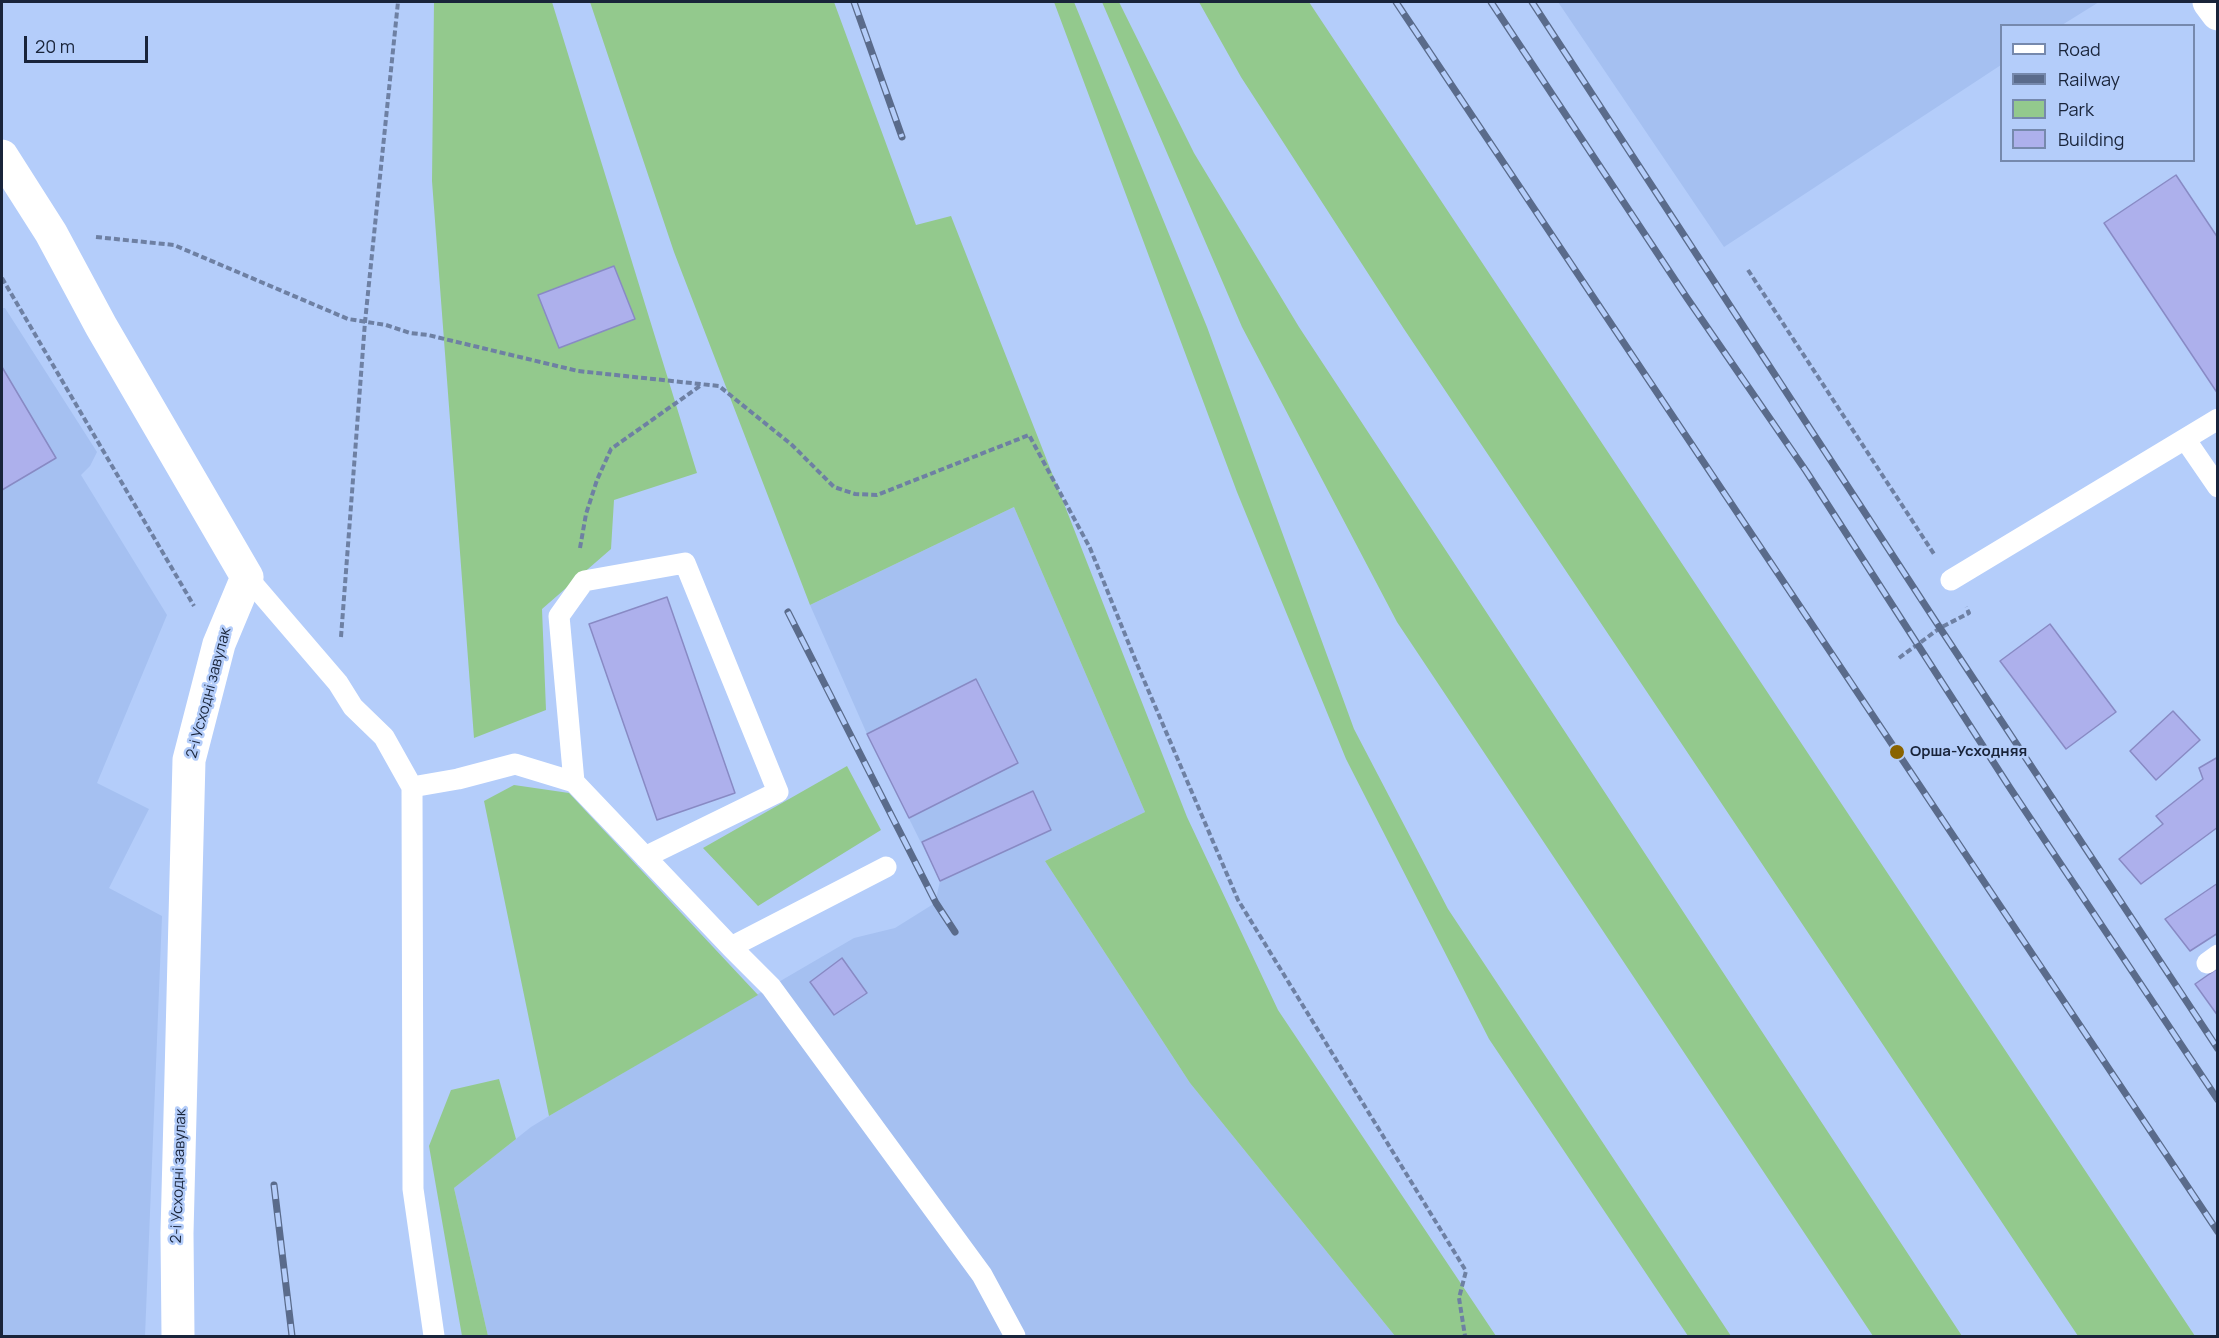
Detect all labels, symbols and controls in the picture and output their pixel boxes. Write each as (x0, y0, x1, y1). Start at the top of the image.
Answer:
scale bar (27, 24, 152, 62)
legend (2000, 24, 2195, 162)
text: 20 m (35, 34, 75, 58)
text: Road (2058, 37, 2101, 61)
text: Railway (2058, 67, 2120, 91)
text: Park (2058, 97, 2094, 121)
text: Building (2058, 127, 2124, 151)
street label: 2-і Усходні завулак (183, 626, 235, 760)
marker: Орша-Усходняя (1888, 743, 1906, 761)
place label: Орша-Усходняя (1910, 743, 2027, 761)
street label: 2-і Усходні завулак (168, 1108, 190, 1244)

